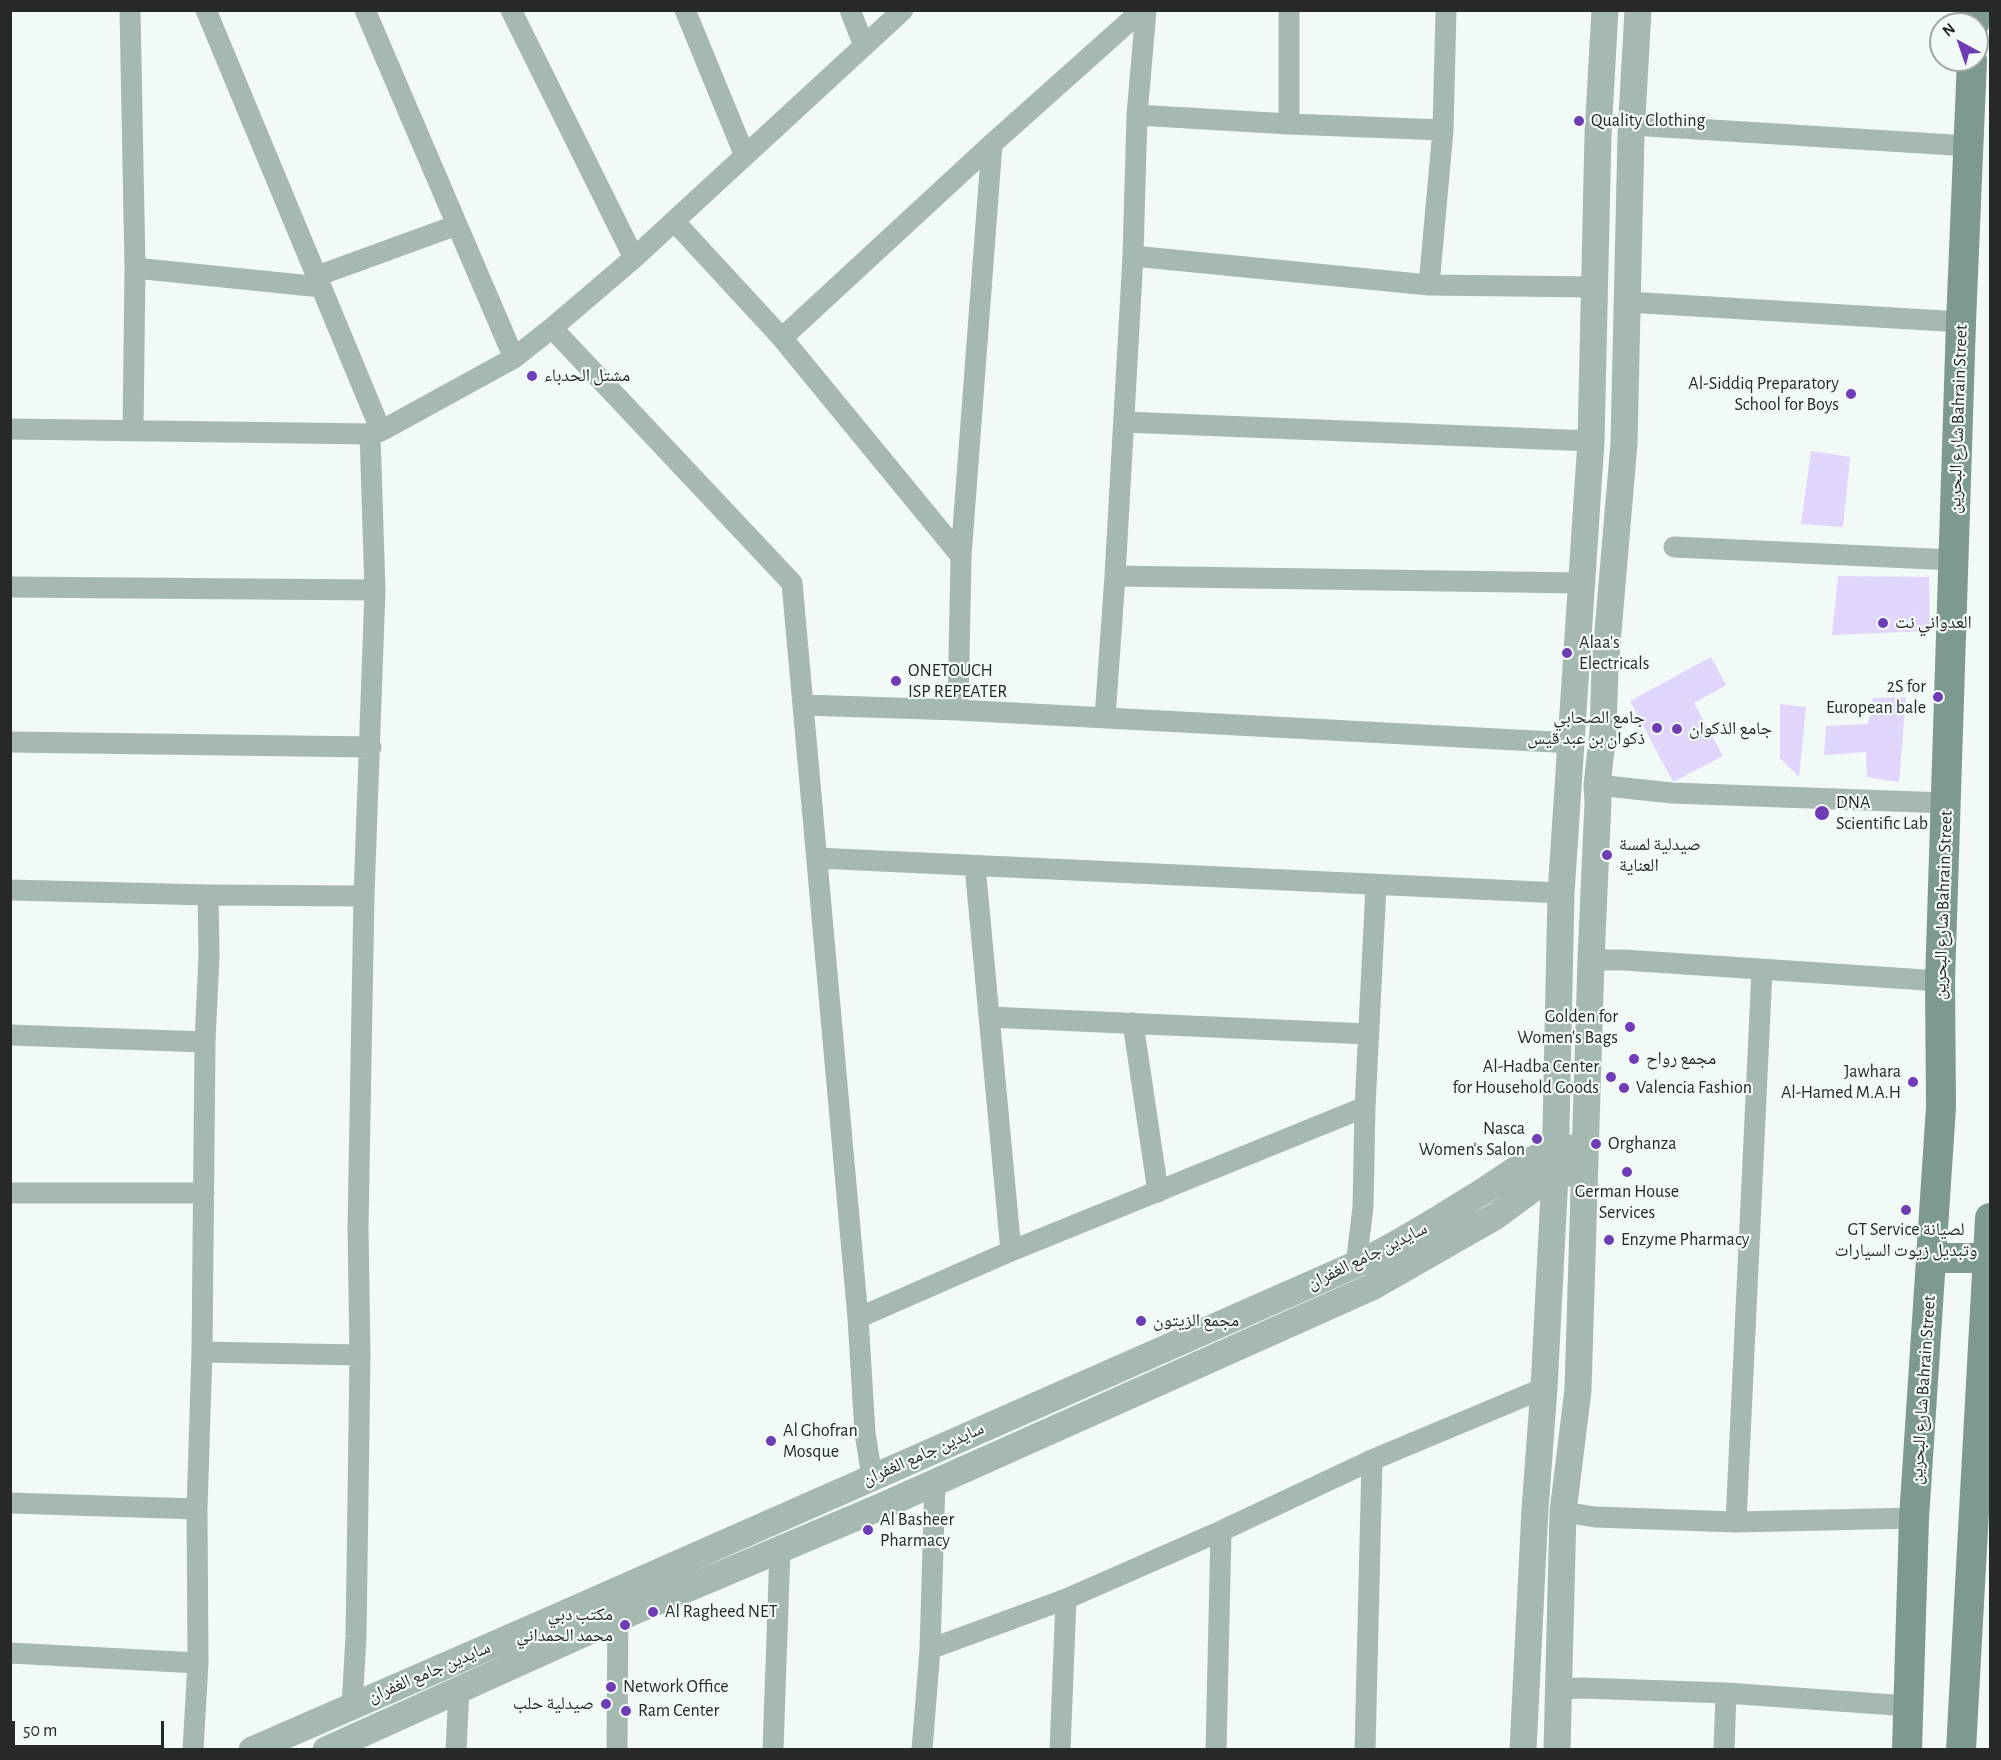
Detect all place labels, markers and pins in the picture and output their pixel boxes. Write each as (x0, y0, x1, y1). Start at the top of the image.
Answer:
place label: Quality Clothing (1591, 110, 1705, 132)
marker: Quality Clothing (1572, 114, 1586, 128)
place label: مشتل الحدباء (544, 365, 630, 387)
marker: مشتل الحدباء (525, 369, 539, 383)
place label: Al-Siddiq Preparatory School for Boys (1688, 373, 1839, 416)
marker: Al-Siddiq Preparatory School for Boys (1844, 387, 1858, 401)
place label: العدواني نت (1895, 612, 1972, 634)
marker: العدواني نت (1876, 616, 1890, 630)
place label: Alaa's Electricals (1579, 632, 1649, 674)
marker: Alaa's Electricals (1560, 646, 1574, 660)
place label: ONETOUCH ISP REPEATER (908, 660, 1007, 702)
marker: ONETOUCH ISP REPEATER (889, 674, 903, 688)
place label: 2S for European bale (1826, 676, 1926, 718)
marker: 2S for European bale (1931, 690, 1945, 704)
place label: جامع الصحابي ذكوان بن عبد قيس (1527, 707, 1645, 750)
place label: جامع الذكوان (1689, 718, 1772, 740)
marker: جامع الصحابي ذكوان بن عبد قيس (1650, 721, 1664, 735)
marker: جامع الذكوان (1670, 722, 1684, 736)
place label: DNA Scientific Lab (1836, 792, 1928, 834)
marker: DNA Scientific Lab (1813, 804, 1831, 822)
place label: صيدلية لمسة العناية (1619, 834, 1701, 876)
marker: صيدلية لمسة العناية (1600, 848, 1614, 862)
place label: Golden for Women's Bags (1517, 1006, 1618, 1048)
marker: Golden for Women's Bags (1623, 1020, 1637, 1034)
place label: مجمع رواح (1646, 1048, 1716, 1070)
marker: مجمع رواح (1627, 1052, 1641, 1066)
place label: Al-Hadba Center for Household Goods (1452, 1056, 1599, 1098)
place label: Jawhara Al-Hamed M.A.H (1781, 1061, 1901, 1104)
marker: Al-Hadba Center for Household Goods (1604, 1070, 1618, 1084)
marker: Jawhara Al-Hamed M.A.H (1906, 1075, 1920, 1089)
place label: Valencia Fashion (1636, 1077, 1752, 1099)
marker: Valencia Fashion (1617, 1081, 1631, 1095)
place label: Nasca Women's Salon (1419, 1118, 1525, 1160)
marker: Nasca Women's Salon (1530, 1132, 1544, 1146)
place label: Orghanza (1608, 1133, 1677, 1155)
marker: Orghanza (1589, 1137, 1603, 1151)
marker: German House Services (1620, 1165, 1634, 1179)
place label: German House Services (1575, 1181, 1679, 1224)
marker: GT Service لصيانة وتبديل زيوت السيارات (1899, 1203, 1913, 1217)
place label: GT Service لصيانة وتبديل زيوت السيارات (1835, 1219, 1977, 1262)
place label: Enzyme Pharmacy (1621, 1229, 1750, 1251)
marker: Enzyme Pharmacy (1602, 1233, 1616, 1247)
place label: مجمع الزيتون (1153, 1310, 1239, 1332)
marker: مجمع الزيتون (1134, 1314, 1148, 1328)
place label: Al Ghofran Mosque (783, 1420, 858, 1462)
marker: Al Ghofran Mosque (764, 1434, 778, 1448)
place label: Al Basheer Pharmacy (880, 1509, 954, 1552)
marker: Al Basheer Pharmacy (861, 1523, 875, 1537)
place label: Al Ragheed NET (665, 1601, 778, 1623)
place label: مكتب دبي محمد الحمداني (516, 1604, 613, 1646)
marker: Al Ragheed NET (646, 1605, 660, 1619)
marker: مكتب دبي محمد الحمداني (618, 1618, 632, 1632)
place label: Network Office (623, 1676, 729, 1698)
marker: Network Office (604, 1680, 618, 1694)
place label: صيدلية حلب (513, 1693, 594, 1715)
marker: صيدلية حلب (599, 1697, 613, 1711)
place label: Ram Center (638, 1700, 719, 1722)
marker: Ram Center (619, 1704, 633, 1718)

